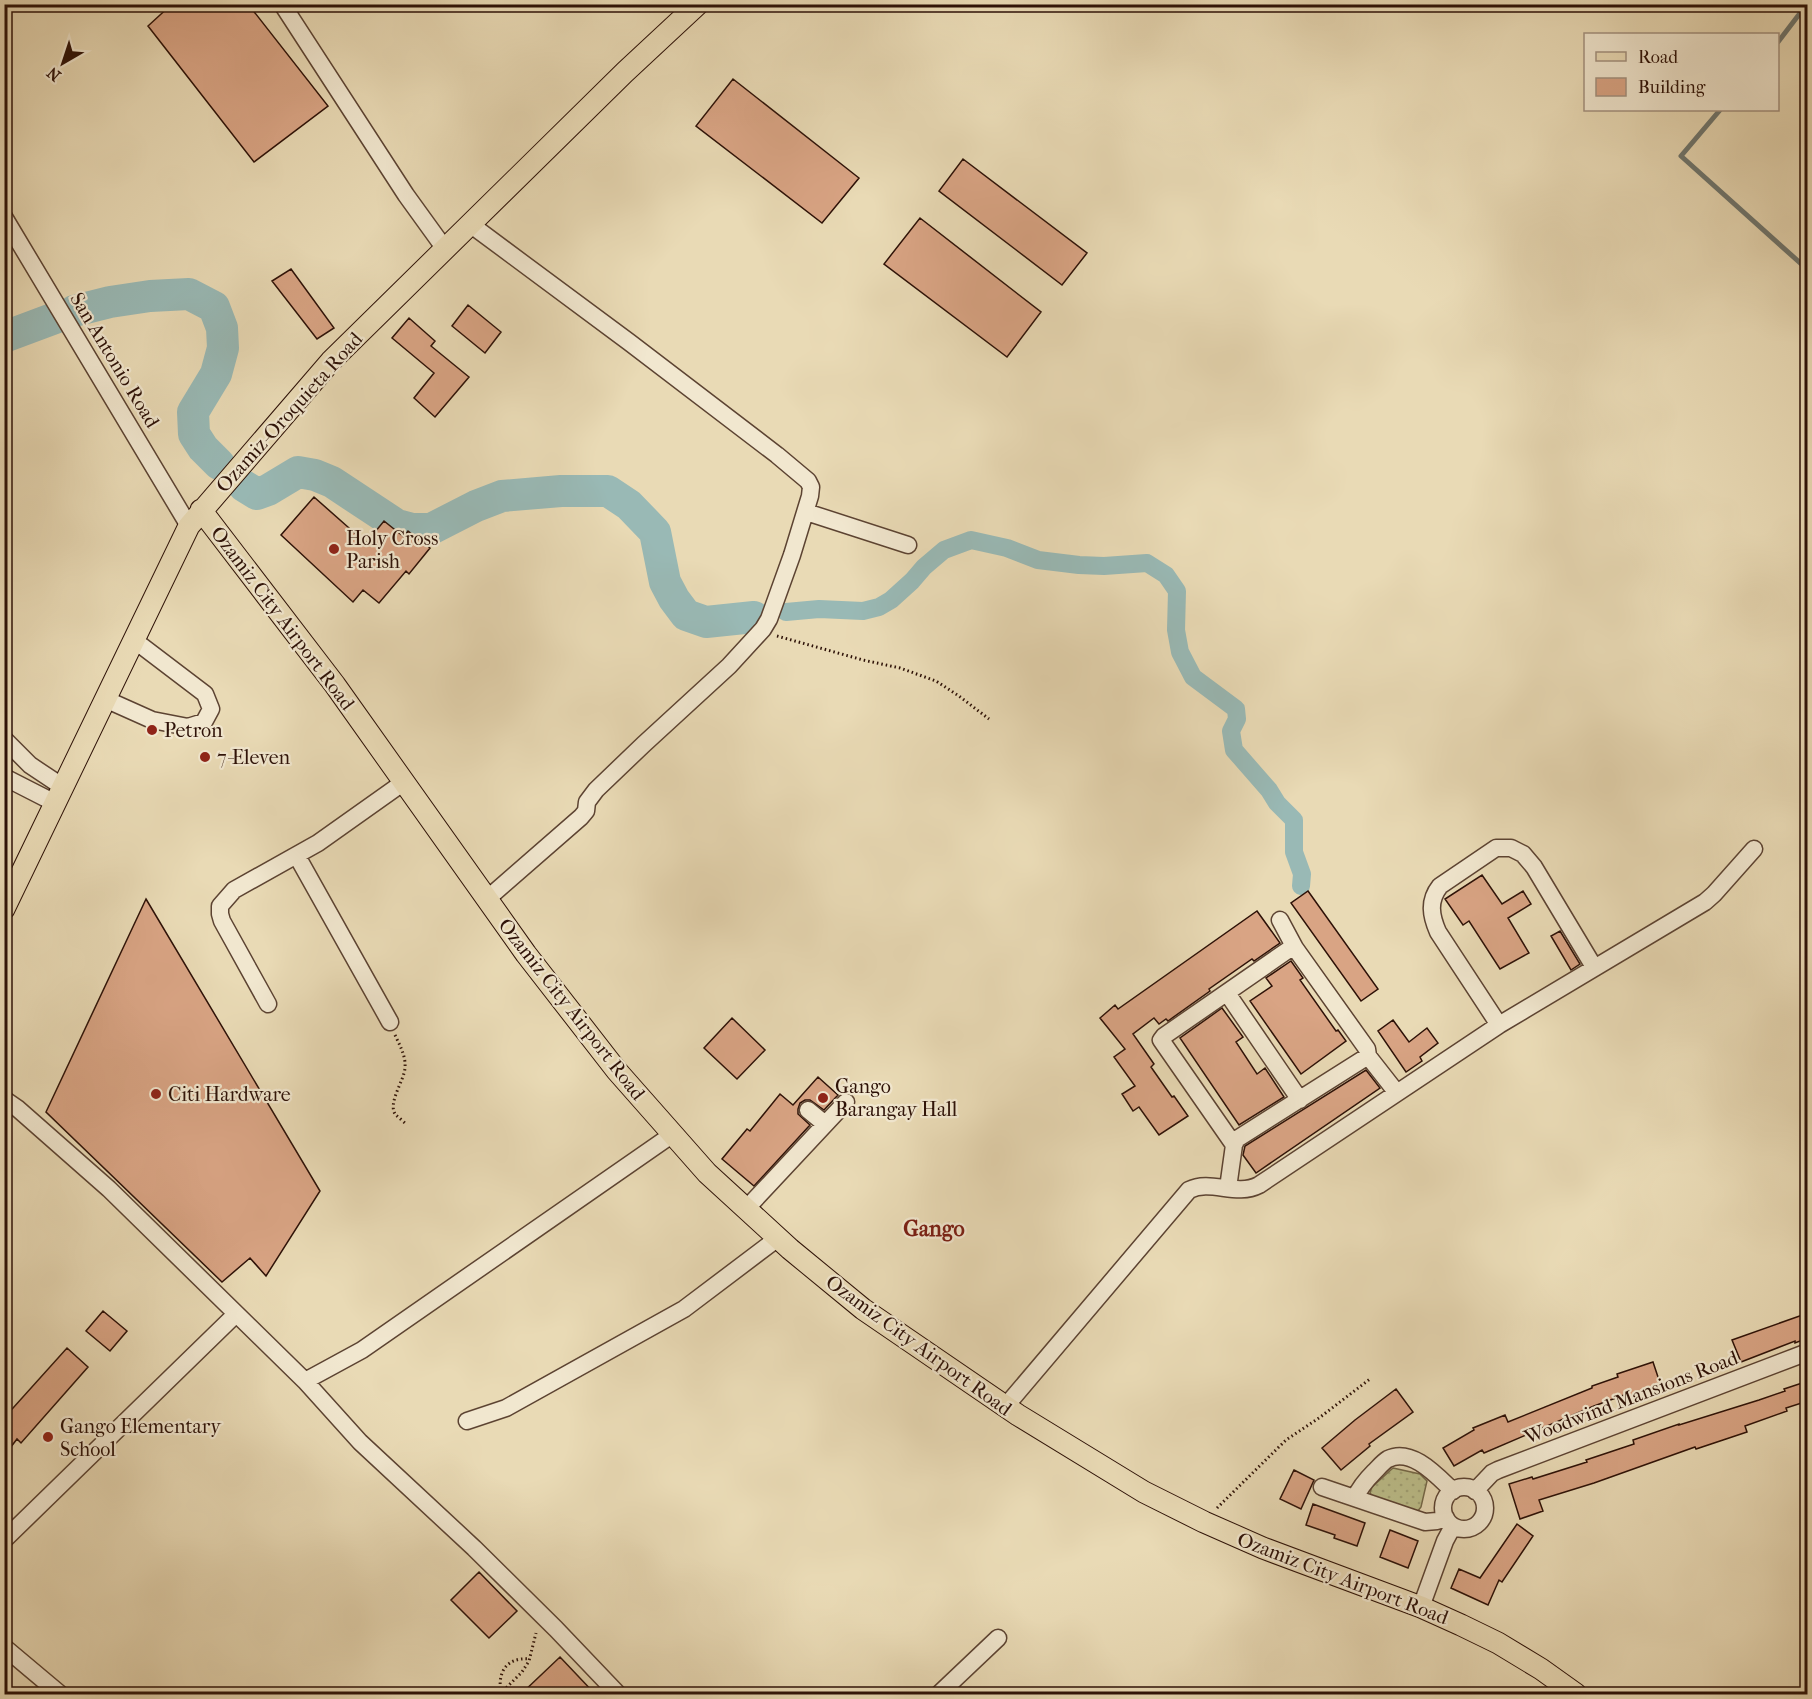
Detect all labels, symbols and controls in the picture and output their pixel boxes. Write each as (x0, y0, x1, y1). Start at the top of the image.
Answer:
north arrow (33, 33, 93, 93)
legend (1584, 33, 1779, 111)
text: Road (1638, 47, 1678, 68)
text: N (43, 63, 65, 85)
text: Building (1638, 77, 1706, 98)
street label: San Antonio Road (65, 289, 164, 433)
street label: Ozamiz-Oroquieta Road (211, 327, 368, 497)
street label: Ozamiz City Airport Road (206, 522, 360, 716)
place label: Holy Cross Parish (346, 527, 438, 573)
marker: Holy Cross Parish (327, 542, 341, 556)
place label: Petron (164, 719, 223, 742)
marker: Petron (145, 723, 159, 737)
place label: 7-Eleven (217, 746, 291, 769)
marker: 7-Eleven (198, 750, 212, 764)
street label: Ozamiz City Airport Road (494, 914, 650, 1106)
place label: Gango Barangay Hall (835, 1075, 958, 1121)
place label: Citi Hardware (168, 1083, 291, 1106)
marker: Citi Hardware (149, 1087, 163, 1101)
marker: Gango Barangay Hall (816, 1091, 830, 1105)
district label: Gango (903, 1216, 965, 1242)
street label: Ozamiz City Airport Road (821, 1270, 1017, 1421)
street label: Woodwind Mansions Road (1520, 1346, 1742, 1449)
place label: Gango Elementary School (60, 1415, 222, 1461)
marker: Gango Elementary School (41, 1430, 55, 1444)
street label: Ozamiz City Airport Road (1234, 1528, 1453, 1630)

